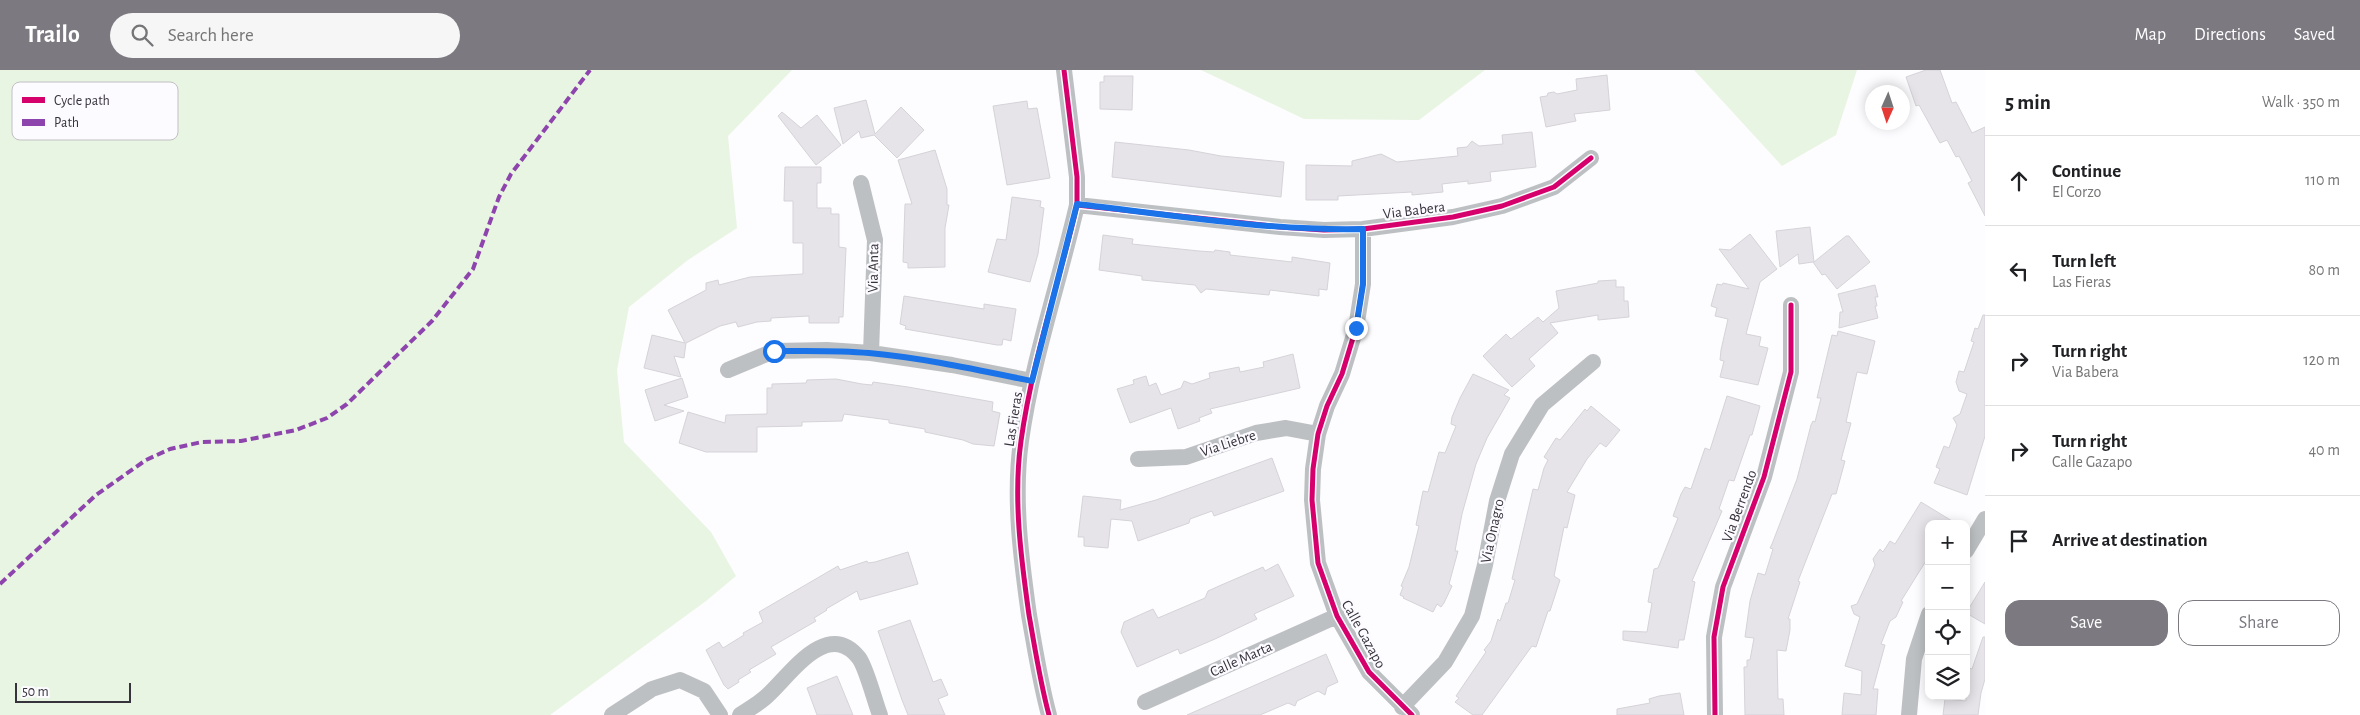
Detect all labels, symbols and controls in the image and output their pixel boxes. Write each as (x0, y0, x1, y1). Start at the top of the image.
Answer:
search box (110, 13, 460, 58)
icon: search (128, 21, 156, 49)
text: Trailo (25, 23, 80, 47)
text: Search here (168, 26, 254, 45)
text: Map (2135, 26, 2166, 44)
text: Directions (2194, 26, 2266, 44)
text: Saved (2294, 26, 2335, 44)
legend (12, 82, 178, 140)
north arrow (1865, 85, 1910, 130)
text: 5 min (2005, 92, 2051, 113)
text: Cycle path (54, 94, 110, 108)
text: Walk · 350 m (2262, 94, 2340, 110)
text: Path (54, 116, 79, 130)
text: Continue (2052, 162, 2121, 181)
icon: ahead (2005, 167, 2033, 195)
text: 110 m (2305, 172, 2340, 188)
text: El Corzo (2052, 184, 2101, 200)
street label: Via Babera (1382, 199, 1446, 222)
street label: Via Anta (866, 243, 881, 293)
text: Turn left (2052, 252, 2116, 271)
icon: left (2005, 257, 2033, 285)
text: 80 m (2309, 262, 2340, 278)
text: Las Fieras (2052, 274, 2111, 290)
route end (1345, 317, 1368, 340)
route start (763, 340, 786, 363)
text: Turn right (2052, 342, 2127, 361)
icon: right (2005, 347, 2033, 375)
text: 120 m (2303, 352, 2340, 368)
text: Via Babera (2052, 364, 2119, 380)
street label: Las Fieras (1002, 391, 1025, 448)
street label: Via Liebre (1198, 427, 1258, 460)
text: Turn right (2052, 432, 2127, 451)
icon: right (2005, 437, 2033, 465)
text: 40 m (2308, 442, 2340, 458)
text: Calle Gazapo (2052, 454, 2132, 470)
street label: Via Berrendo (1719, 468, 1759, 544)
street label: Via Onagro (1478, 498, 1507, 565)
map controls (1925, 520, 1970, 700)
button: + (1925, 520, 1970, 565)
icon: arrive (2005, 527, 2033, 555)
text: Arrive at destination (2052, 531, 2208, 550)
button: − (1925, 565, 1970, 610)
street label: Calle Gazapo (1339, 598, 1388, 671)
button: Save (2005, 600, 2168, 646)
button: Share (2178, 600, 2340, 646)
button: locate (1925, 610, 1970, 655)
street label: Calle Marta (1208, 639, 1275, 680)
button: layers (1925, 655, 1970, 700)
scale bar (15, 680, 131, 703)
text: 50 m (22, 685, 49, 699)

